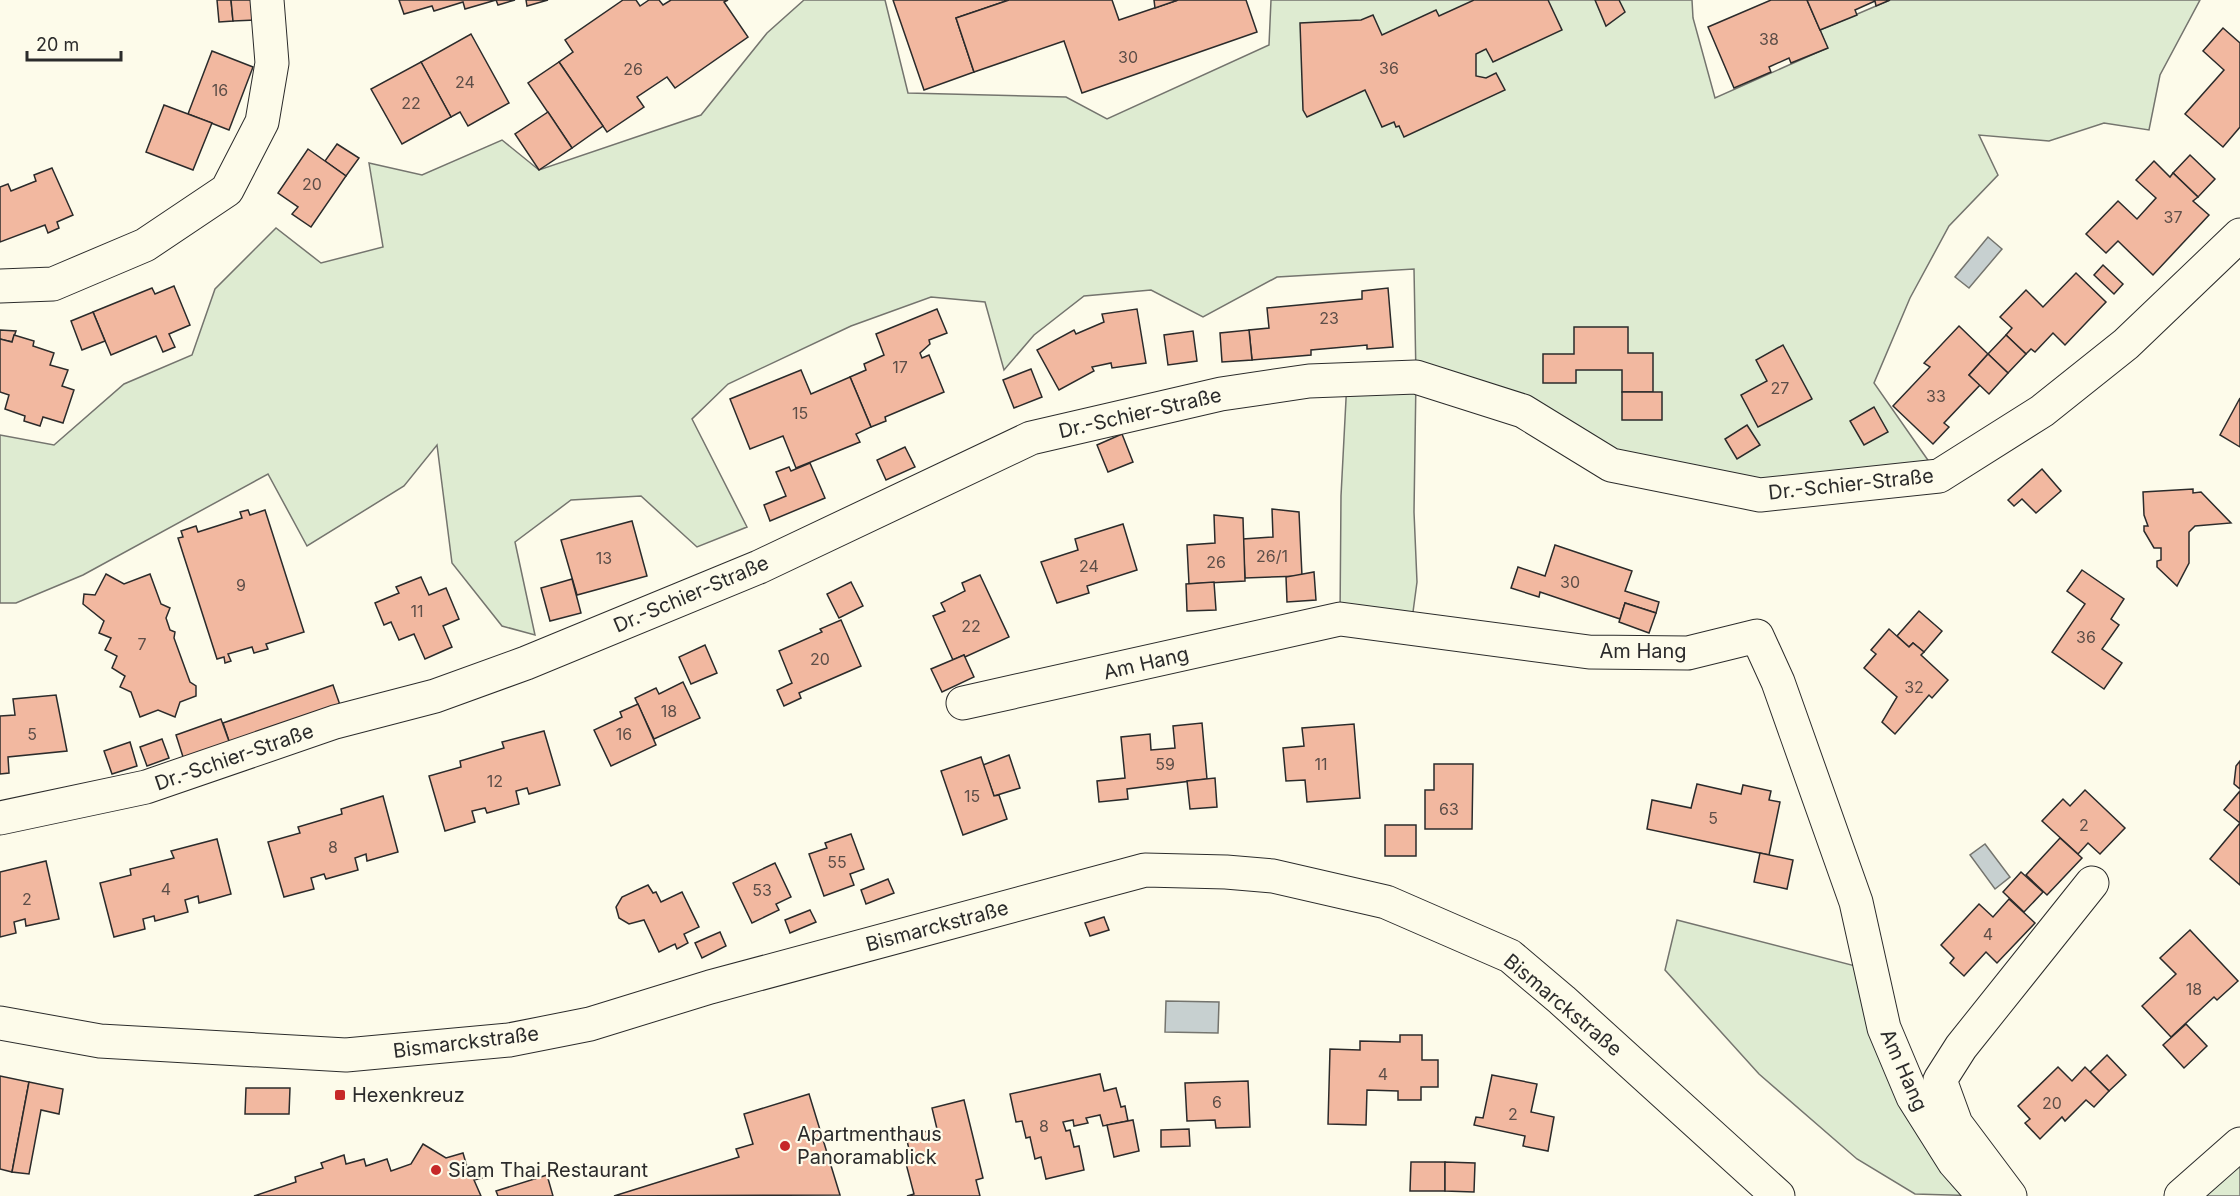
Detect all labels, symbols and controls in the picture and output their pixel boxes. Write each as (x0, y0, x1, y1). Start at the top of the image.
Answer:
scale bar (27, 24, 122, 62)
house number: 38 (1759, 29, 1779, 49)
text: 20 m (36, 34, 79, 55)
house number: 30 (1118, 47, 1138, 67)
house number: 36 (1379, 58, 1399, 78)
house number: 26 (623, 59, 643, 79)
house number: 24 (455, 72, 475, 92)
house number: 16 (212, 80, 228, 100)
house number: 22 (401, 93, 421, 113)
house number: 20 (302, 174, 322, 194)
house number: 37 (2164, 207, 2182, 227)
house number: 23 (1319, 308, 1339, 328)
house number: 17 (892, 357, 908, 377)
house number: 27 (1771, 378, 1789, 398)
street label: Dr.-Schier-Straße (1056, 383, 1224, 443)
house number: 33 (1926, 386, 1946, 406)
house number: 15 (792, 403, 808, 423)
street label: Dr.-Schier-Straße (1767, 463, 1935, 505)
house number: 26/1 (1256, 546, 1288, 566)
house number: 13 (596, 548, 612, 568)
street label: Dr.-Schier-Straße (610, 550, 772, 638)
house number: 26 (1206, 552, 1226, 572)
house number: 24 (1079, 556, 1099, 576)
house number: 30 (1560, 572, 1580, 592)
house number: 9 (236, 575, 246, 595)
house number: 11 (410, 601, 424, 621)
house number: 22 (961, 616, 981, 636)
house number: 36 (2076, 627, 2096, 647)
house number: 7 (137, 634, 147, 654)
street label: Am Hang (1599, 639, 1687, 663)
street label: Am Hang (1101, 642, 1191, 684)
house number: 20 (810, 649, 830, 669)
house number: 32 (1904, 677, 1924, 697)
house number: 18 (661, 701, 677, 721)
street label: Dr.-Schier-Straße (151, 719, 317, 795)
house number: 5 (27, 724, 37, 744)
house number: 16 (616, 724, 632, 744)
house number: 59 (1155, 754, 1175, 774)
house number: 11 (1314, 754, 1328, 774)
house number: 12 (487, 771, 503, 791)
house number: 15 (964, 786, 980, 806)
house number: 63 (1439, 799, 1459, 819)
house number: 5 (1708, 808, 1718, 828)
house number: 2 (2079, 815, 2089, 835)
house number: 8 (328, 837, 338, 857)
house number: 55 (827, 852, 847, 872)
house number: 4 (161, 879, 171, 899)
house number: 53 (752, 880, 772, 900)
house number: 2 (22, 889, 32, 909)
street label: Bismarckstraße (863, 895, 1011, 957)
house number: 4 (1983, 924, 1993, 944)
street label: Bismarckstraße (1499, 949, 1627, 1061)
house number: 18 (2186, 979, 2202, 999)
street label: Bismarckstraße (392, 1021, 540, 1063)
street label: Am Hang (1875, 1025, 1933, 1115)
house number: 4 (1378, 1064, 1388, 1084)
place label: Hexenkreuz (352, 1083, 465, 1107)
marker: Hexenkreuz (333, 1088, 347, 1102)
house number: 6 (1212, 1092, 1222, 1112)
house number: 20 (2042, 1093, 2062, 1113)
house number: 2 (1508, 1104, 1518, 1124)
house number: 8 (1039, 1116, 1049, 1136)
place label: Apartmenthaus Panoramablick (797, 1122, 942, 1169)
marker: Apartmenthaus Panoramablick (778, 1139, 792, 1153)
place label: Siam Thai Restaurant (448, 1158, 649, 1182)
marker: Siam Thai Restaurant (429, 1163, 443, 1177)

